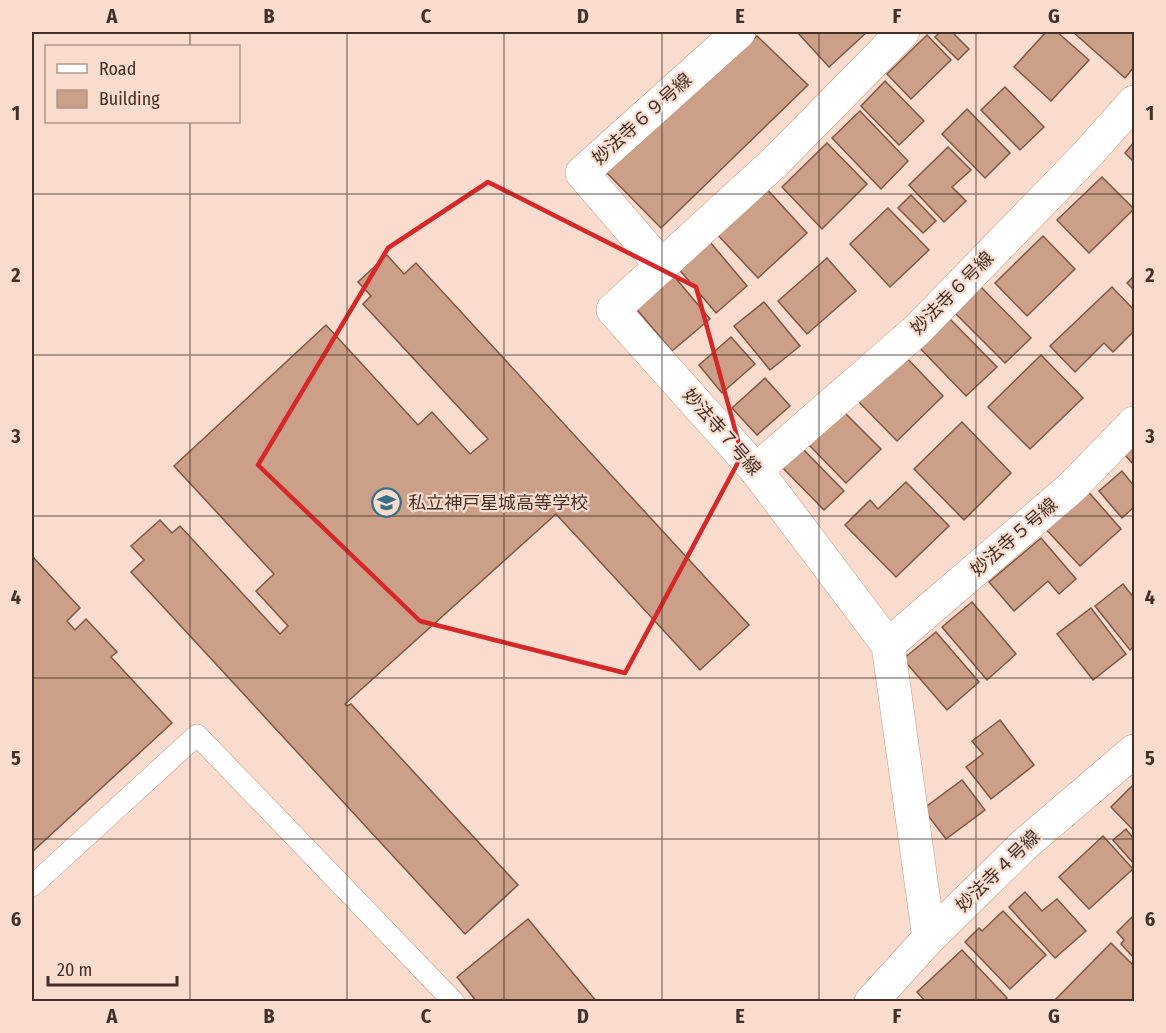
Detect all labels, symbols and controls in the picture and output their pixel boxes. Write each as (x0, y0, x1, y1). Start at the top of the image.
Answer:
text: A (106, 4, 119, 28)
text: B (263, 4, 275, 28)
text: C (421, 4, 432, 28)
text: D (577, 4, 589, 28)
text: E (735, 4, 745, 28)
text: F (893, 4, 902, 28)
text: G (1048, 4, 1060, 28)
legend (45, 45, 240, 123)
text: Road (99, 58, 136, 80)
street label: 妙法寺６９号線 (588, 69, 696, 169)
text: Building (99, 88, 160, 110)
text: 1 (12, 101, 20, 125)
text: 1 (1146, 101, 1154, 125)
street label: 妙法寺６号線 (906, 247, 998, 339)
text: 2 (10, 263, 21, 287)
text: 2 (1144, 263, 1155, 287)
street label: 妙法寺７号線 (678, 384, 766, 480)
text: 3 (10, 424, 21, 448)
text: 3 (1144, 424, 1155, 448)
school or university icon: 私立神戸星城高等学校 (371, 487, 403, 519)
place label: 私立神戸星城高等学校 (408, 492, 588, 514)
street label: 妙法寺５号線 (966, 493, 1062, 581)
text: 4 (11, 585, 21, 609)
text: 4 (1145, 585, 1155, 609)
text: 5 (11, 746, 21, 770)
text: 5 (1145, 746, 1155, 770)
street label: 妙法寺４号線 (952, 826, 1044, 916)
text: 6 (11, 907, 21, 931)
text: 6 (1145, 907, 1155, 931)
scale bar (48, 949, 177, 987)
text: 20 m (57, 959, 92, 981)
text: A (106, 1004, 119, 1028)
text: B (263, 1004, 275, 1028)
text: C (421, 1004, 432, 1028)
text: D (577, 1004, 589, 1028)
text: E (735, 1004, 745, 1028)
text: F (893, 1004, 902, 1028)
text: G (1048, 1004, 1060, 1028)

